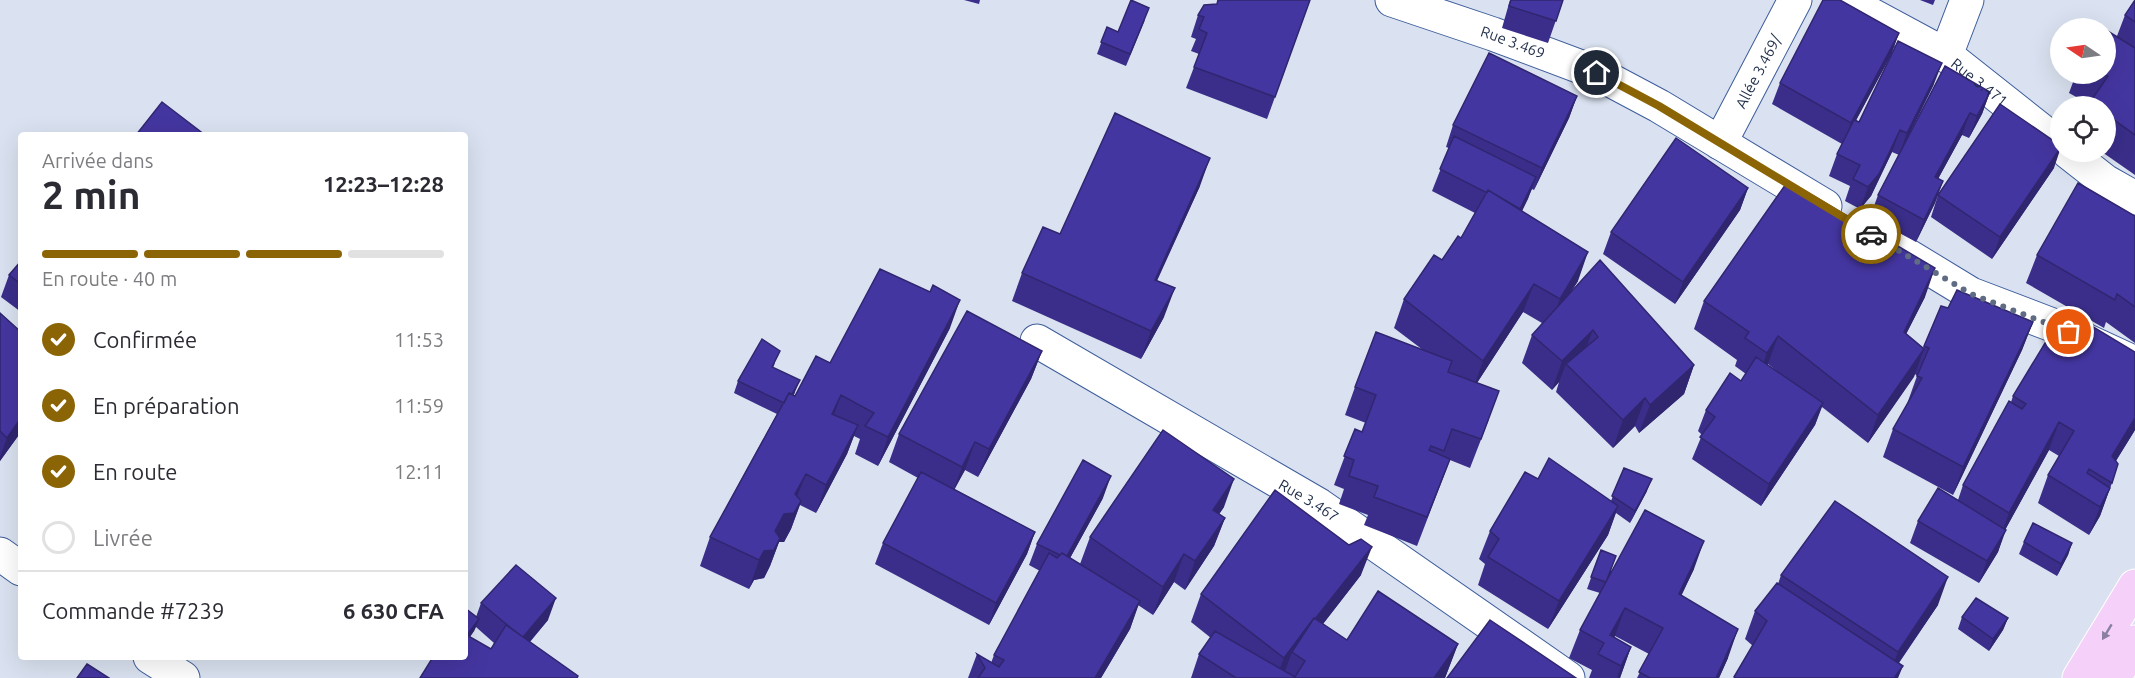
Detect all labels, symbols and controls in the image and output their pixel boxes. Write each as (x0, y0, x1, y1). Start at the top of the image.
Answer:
north arrow (2050, 18, 2116, 84)
map controls (2050, 18, 2116, 162)
street label: Rue 3.469 (1479, 22, 1548, 61)
street label: Allée 3.469/ (1731, 31, 1784, 111)
pin (1571, 47, 1622, 98)
street label: Rue 3.471 (1948, 54, 2011, 109)
icon: home (1580, 56, 1613, 89)
button: locate (2050, 96, 2116, 162)
text: Arrivée dans (42, 149, 153, 172)
text: 12:23–12:28 (323, 171, 444, 196)
text: 2 min (42, 173, 141, 216)
courier (1841, 204, 1901, 264)
icon: car (1855, 218, 1888, 251)
text: En route · 40 m (42, 267, 177, 290)
pin (2043, 306, 2094, 357)
icon: bag (2052, 315, 2085, 348)
icon: check (42, 323, 75, 356)
text: Confirmée (93, 327, 197, 352)
text: 11:53 (394, 328, 444, 351)
icon: check (42, 389, 75, 422)
text: En préparation (93, 393, 240, 418)
text: 11:59 (394, 394, 444, 417)
icon: check (42, 455, 75, 488)
text: En route (93, 459, 177, 484)
text: 12:11 (394, 460, 444, 483)
street label: Rue 3.467 (1276, 475, 1342, 525)
text: Livrée (93, 525, 153, 550)
text: Commande #7239 (42, 598, 224, 623)
text: 6 630 CFA (343, 598, 444, 623)
one-way arrow (2102, 624, 2113, 640)

